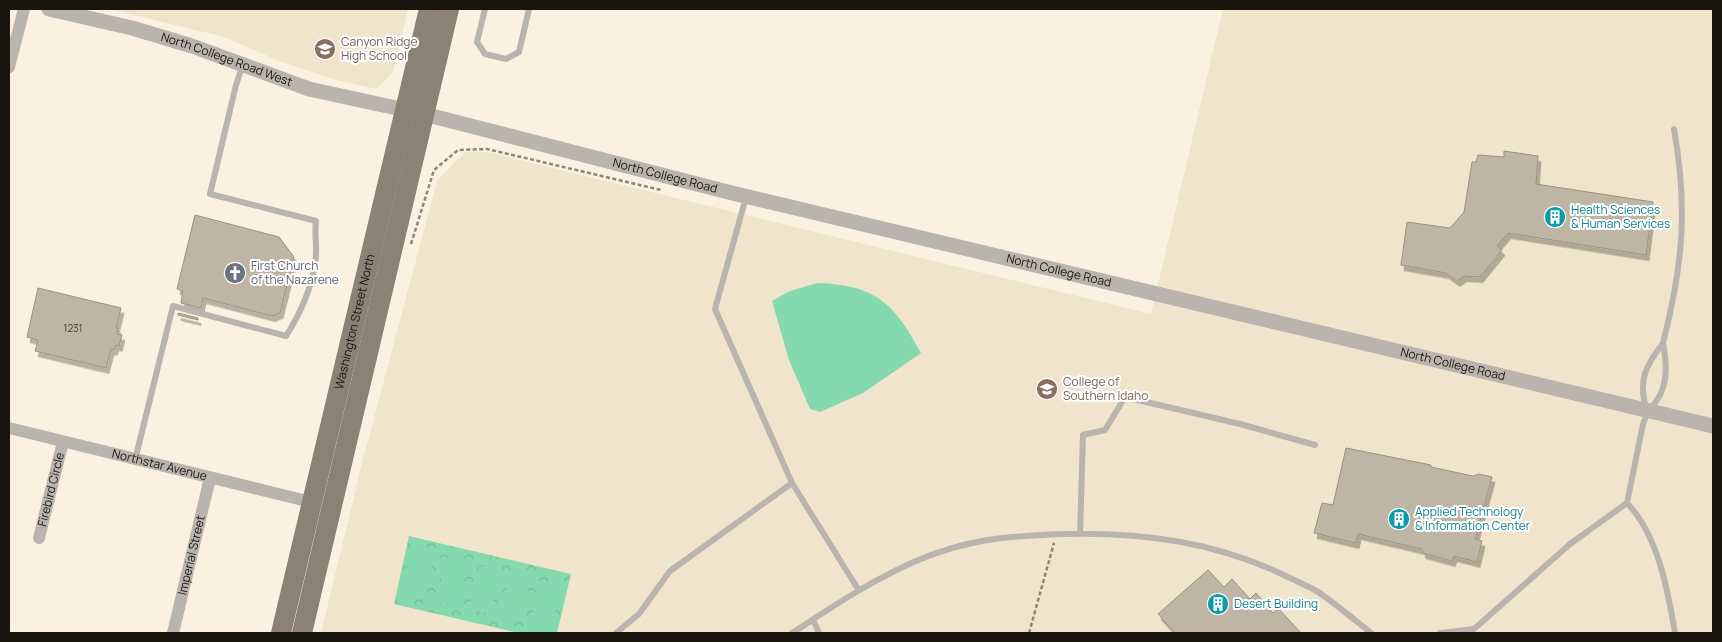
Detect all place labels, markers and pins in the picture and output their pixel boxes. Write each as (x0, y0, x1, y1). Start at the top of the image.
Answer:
place label: Canyon Ridge High School (341, 33, 417, 64)
school or university icon: Canyon Ridge High School (313, 37, 337, 61)
place label: Health Sciences & Human Services (1571, 201, 1670, 232)
building icon: Health Sciences & Human Services (1543, 205, 1567, 229)
place label: First Church of the Nazarene (251, 257, 339, 288)
church icon: First Church of the Nazarene (223, 261, 247, 285)
place label: College of Southern Idaho (1063, 373, 1148, 404)
school or university icon: College of Southern Idaho (1035, 377, 1059, 401)
place label: Applied Technology & Information Center (1415, 503, 1531, 534)
building icon: Applied Technology & Information Center (1387, 507, 1411, 531)
building icon: Desert Building (1206, 592, 1230, 616)
place label: Desert Building (1234, 595, 1318, 612)

